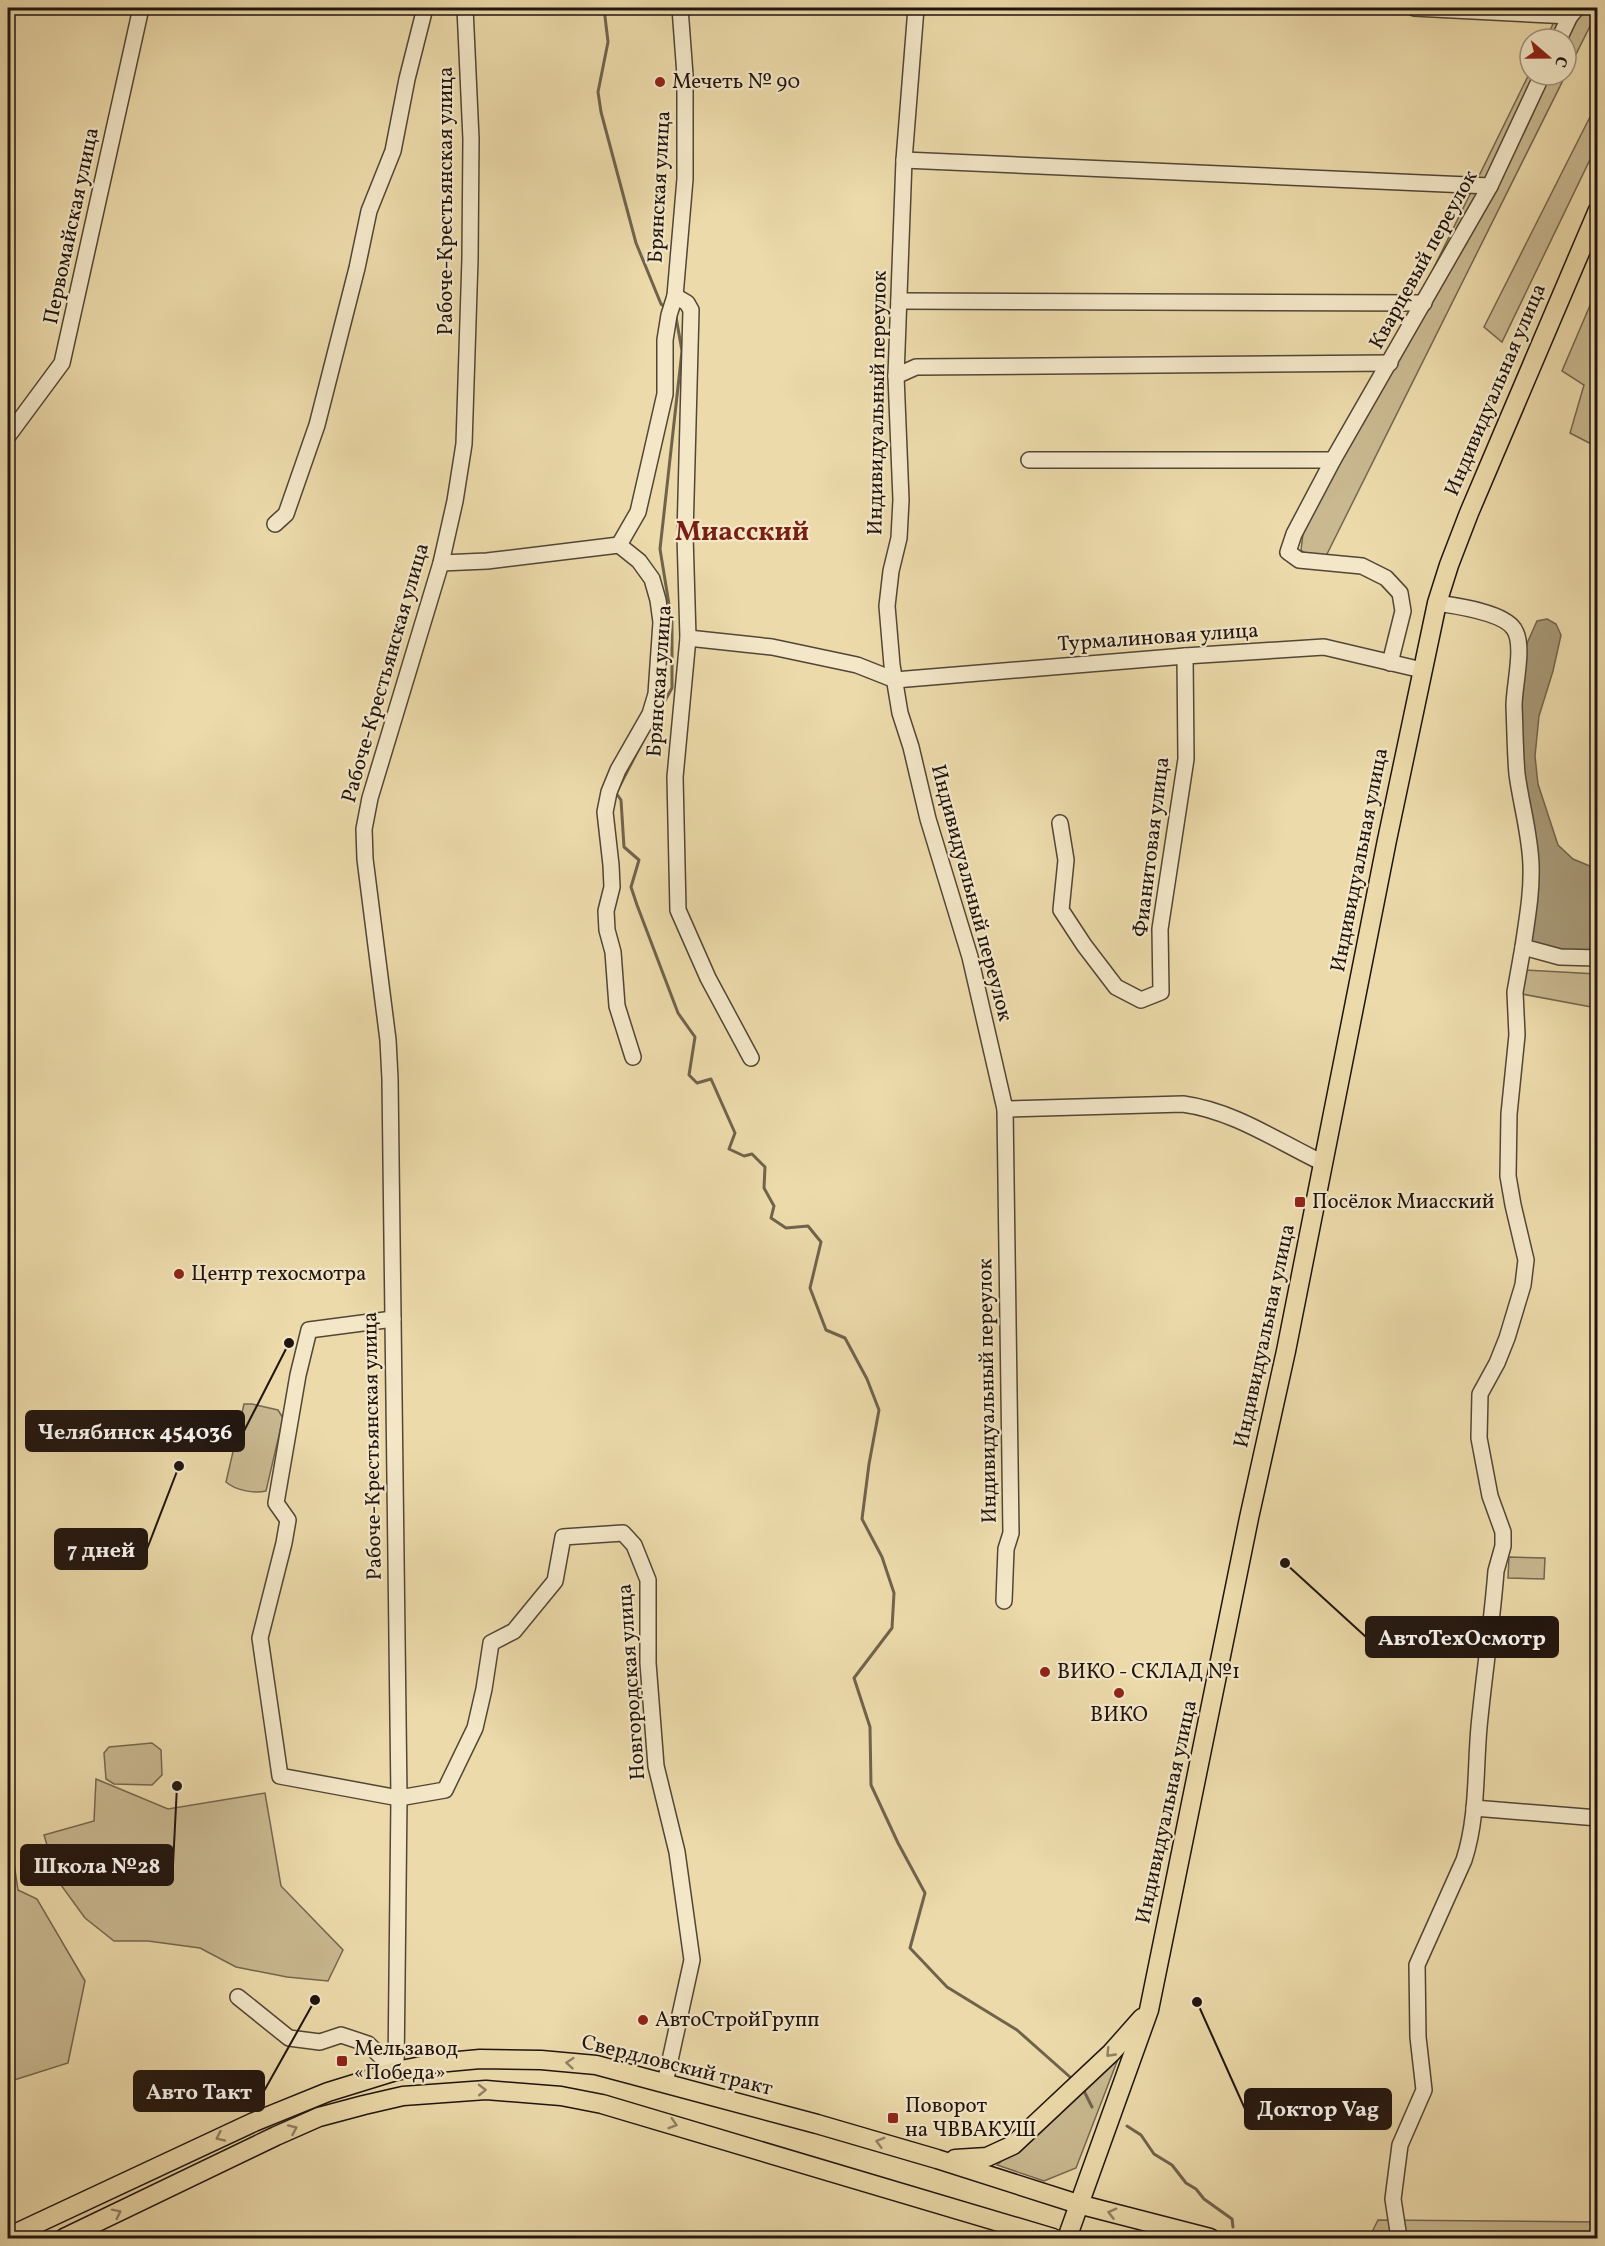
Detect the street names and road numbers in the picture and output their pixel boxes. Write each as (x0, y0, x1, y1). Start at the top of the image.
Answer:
street label: Рабоче-Крестьянская улица (432, 67, 461, 335)
street label: Брянская улица (642, 110, 678, 264)
street label: Первомайская улица (37, 125, 107, 327)
street label: Кварцевый переулок (1363, 165, 1485, 355)
street label: Индивидуальный переулок (861, 270, 895, 536)
street label: Индивидуальная улица (1438, 279, 1554, 501)
street label: Рабоче-Крестьянская улица (335, 540, 437, 806)
street label: Брянская улица (640, 604, 680, 758)
street label: Турмалиновая улица (1057, 617, 1259, 659)
street label: Индивидуальная улица (1324, 745, 1396, 975)
street label: Фианитовая улица (1127, 755, 1177, 939)
street label: Индивидуальный переулок (923, 761, 1019, 1025)
street label: Индивидуальная улица (1227, 1221, 1303, 1451)
street label: Индивидуальный переулок (971, 1258, 1005, 1524)
street label: Рабоче-Крестьянская улица (356, 1311, 390, 1581)
street label: Новгородская улица (611, 1583, 653, 1781)
street label: Индивидуальная улица (1129, 1697, 1205, 1927)
street label: Свердловский тракт (578, 2028, 776, 2104)

